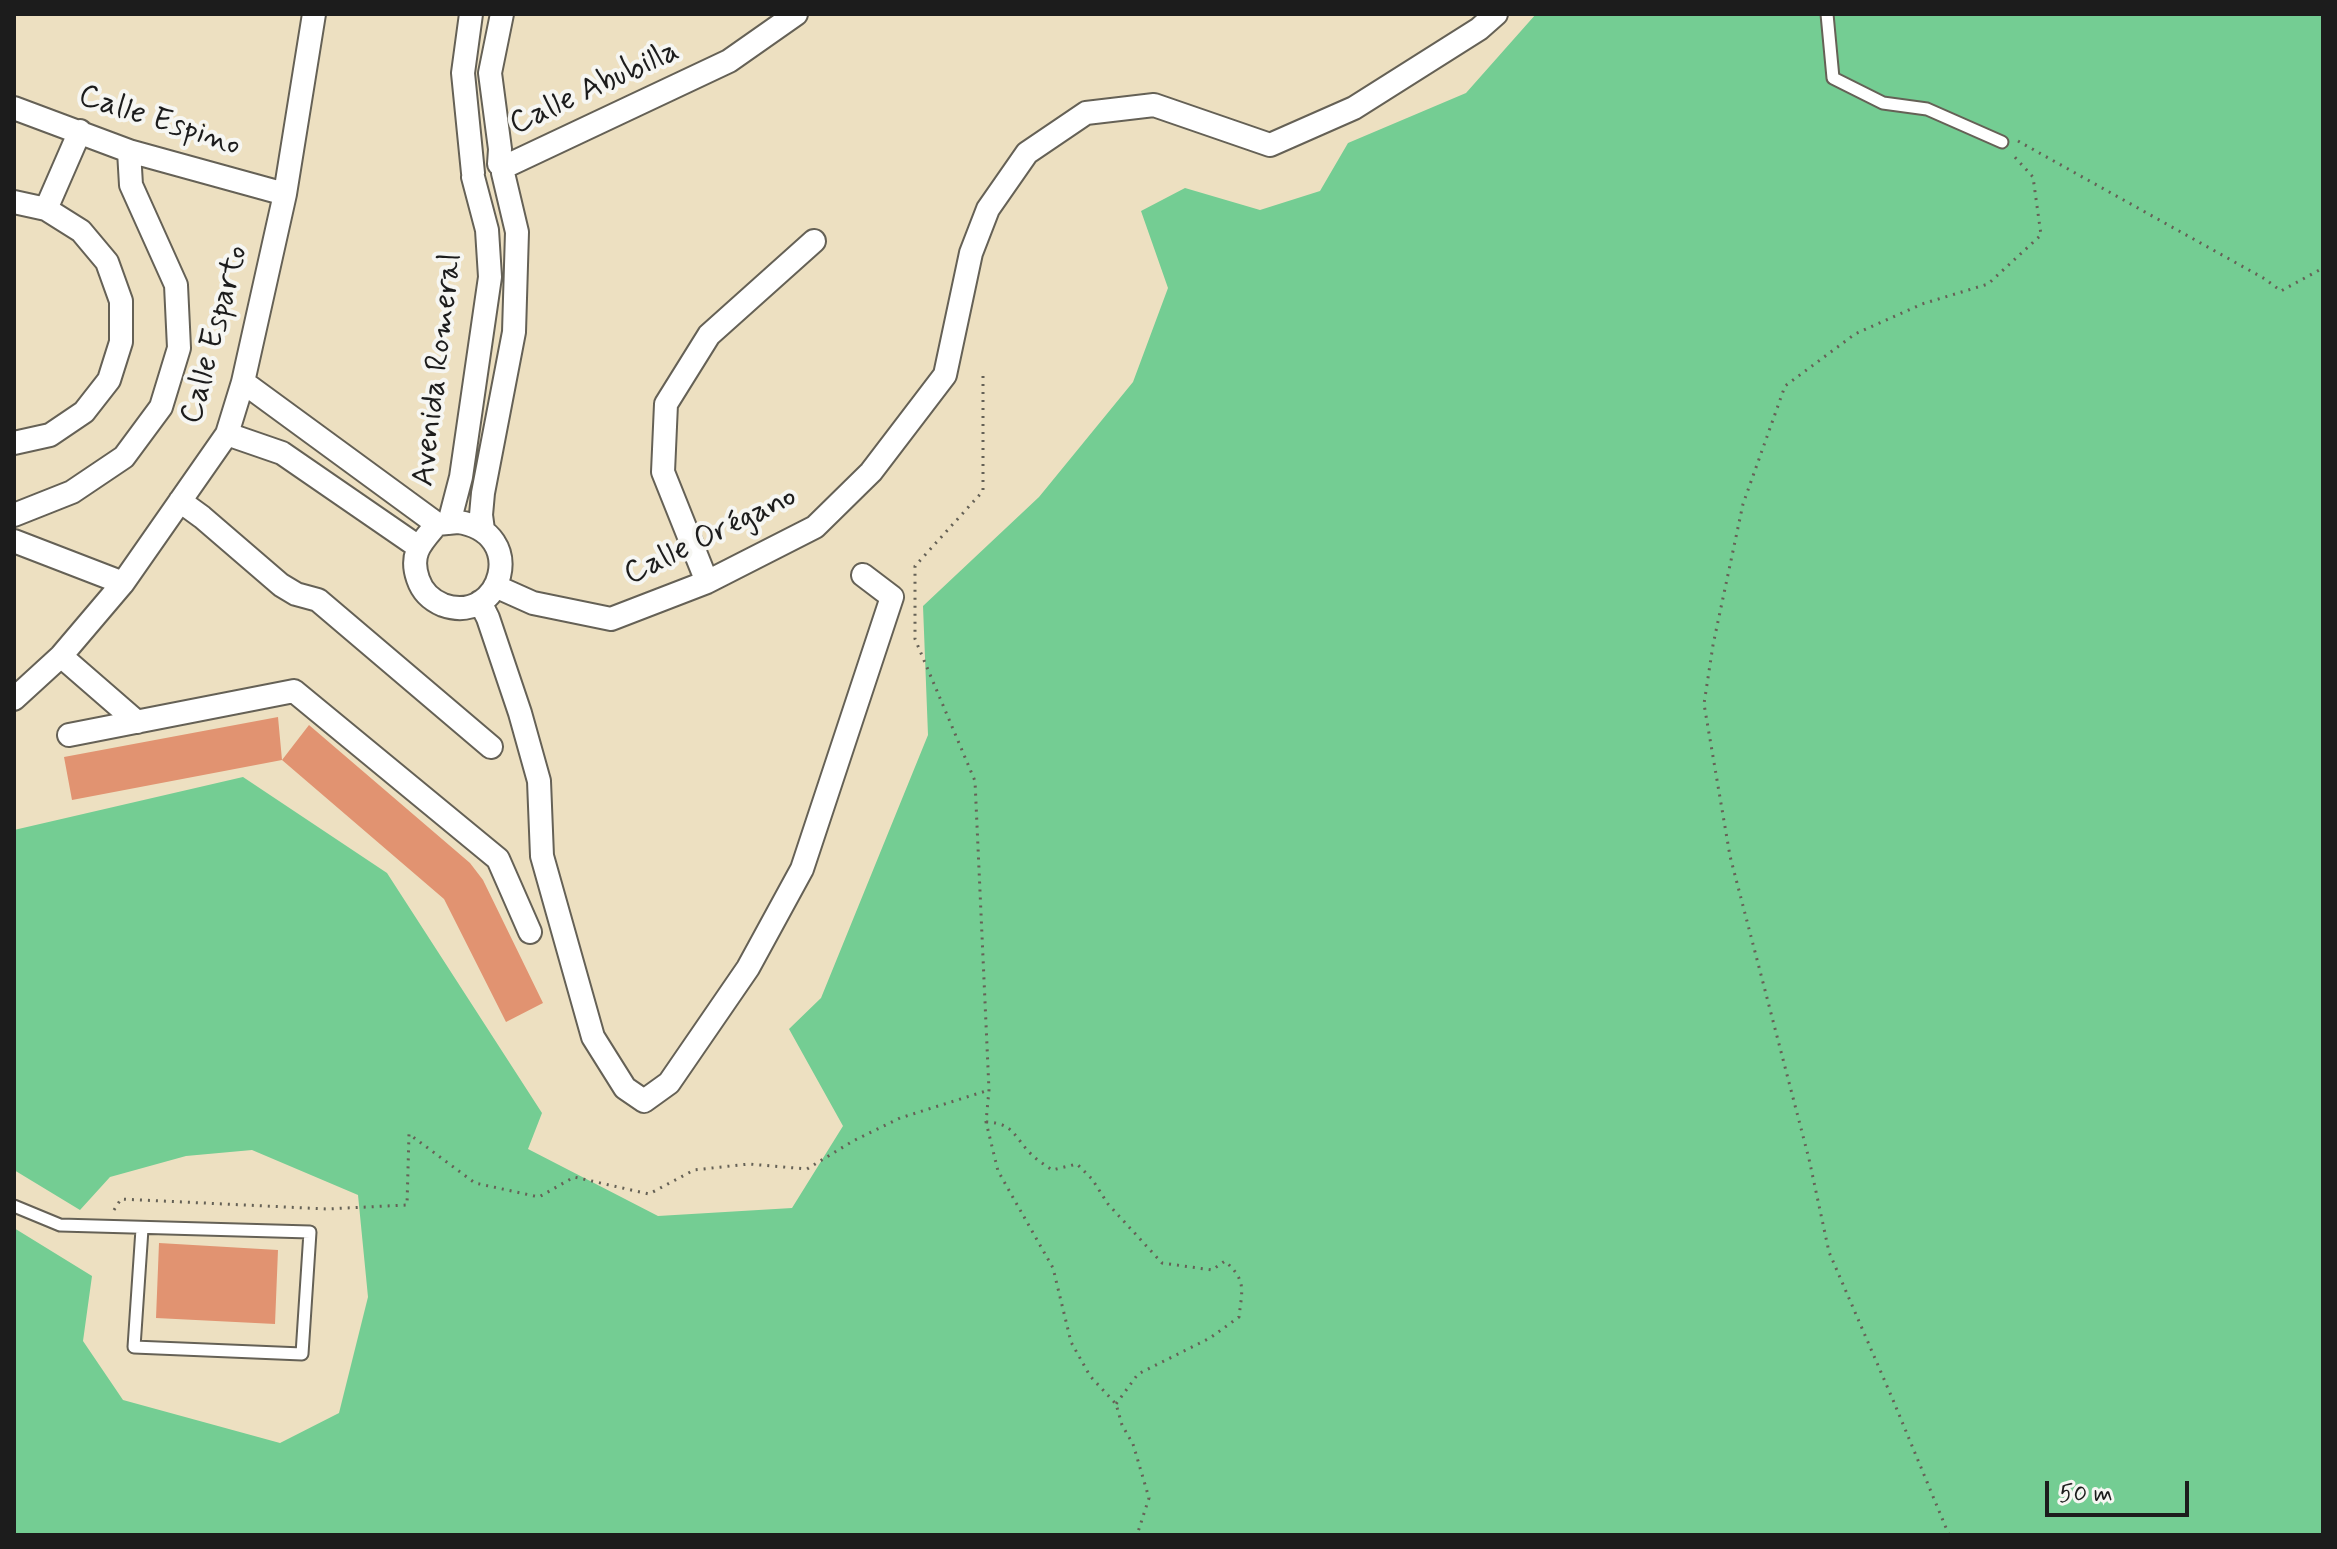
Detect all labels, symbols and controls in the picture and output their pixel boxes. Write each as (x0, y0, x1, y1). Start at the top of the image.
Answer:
street label: Calle Abubilla (504, 33, 686, 145)
street label: Calle Espino (73, 78, 245, 166)
street label: Calle Esparto (174, 242, 258, 428)
street label: Avenida Romeral (406, 251, 472, 489)
street label: Calle Orégano (618, 479, 804, 595)
scale bar (2049, 1465, 2193, 1515)
text: 50 m (2059, 1479, 2113, 1510)

